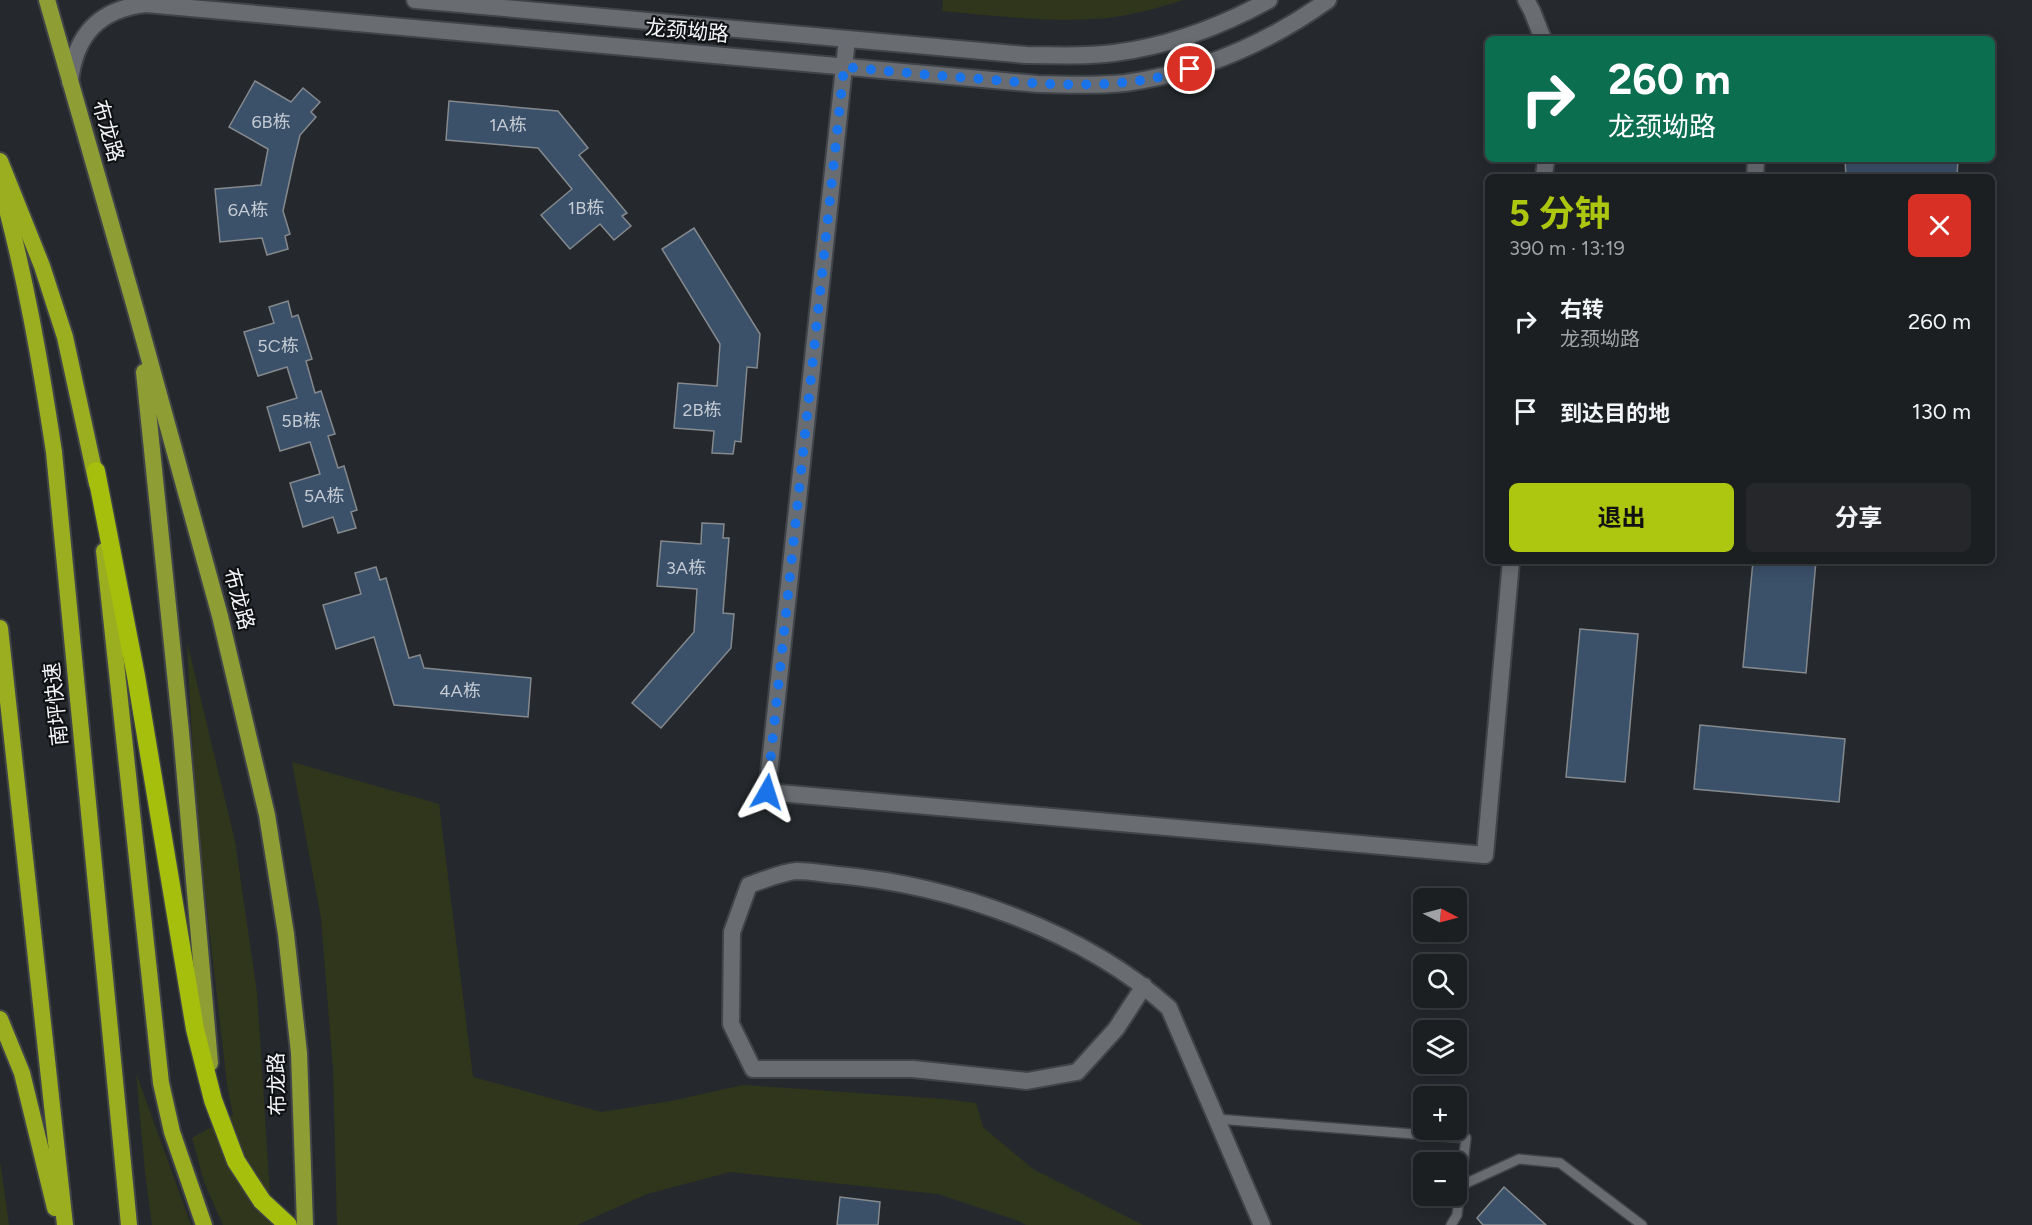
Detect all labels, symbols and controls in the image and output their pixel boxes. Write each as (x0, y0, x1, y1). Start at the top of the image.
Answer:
street label: 龙颈坳路 (644, 14, 730, 47)
pin (1164, 43, 1215, 94)
icon: arrive (1173, 52, 1206, 85)
text: 260 m (1608, 54, 1731, 105)
icon: right (1509, 60, 1587, 138)
street label: 布龙路 (88, 97, 129, 165)
text: 龙颈坳路 (1608, 110, 1716, 143)
house number: 6B栋 (251, 111, 291, 133)
house number: 1A栋 (489, 114, 527, 136)
text: 5 分钟 (1509, 192, 1610, 235)
button: close (1908, 194, 1971, 257)
house number: 1B栋 (568, 197, 604, 219)
house number: 6A栋 (228, 199, 268, 221)
text: 390 m · 13:19 (1509, 236, 1625, 260)
text: 右转 (1560, 296, 1604, 323)
icon: right (1509, 305, 1542, 338)
text: 260 m (1908, 308, 1971, 335)
text: 龙颈坳路 (1560, 327, 1640, 351)
house number: 5C栋 (257, 335, 299, 357)
icon: arrive (1509, 395, 1542, 428)
text: 130 m (1912, 398, 1971, 425)
house number: 2B栋 (682, 399, 722, 421)
text: 到达目的地 (1560, 400, 1670, 427)
house number: 5B栋 (281, 410, 321, 432)
button: 退出 (1509, 483, 1734, 552)
button: 分享 (1746, 483, 1971, 552)
house number: 5A栋 (304, 485, 344, 507)
house number: 3A栋 (666, 557, 706, 579)
street label: 布龙路 (219, 565, 260, 633)
street label: 南坪快速 (39, 661, 72, 747)
house number: 4A栋 (439, 680, 481, 702)
position arrow (735, 760, 799, 824)
north arrow (1413, 888, 1467, 942)
map controls (1413, 888, 1467, 1206)
button: search (1413, 954, 1467, 1008)
button: layers (1413, 1020, 1467, 1074)
street label: 布龙路 (263, 1052, 290, 1116)
button: + (1413, 1086, 1467, 1140)
button: − (1413, 1152, 1467, 1206)

